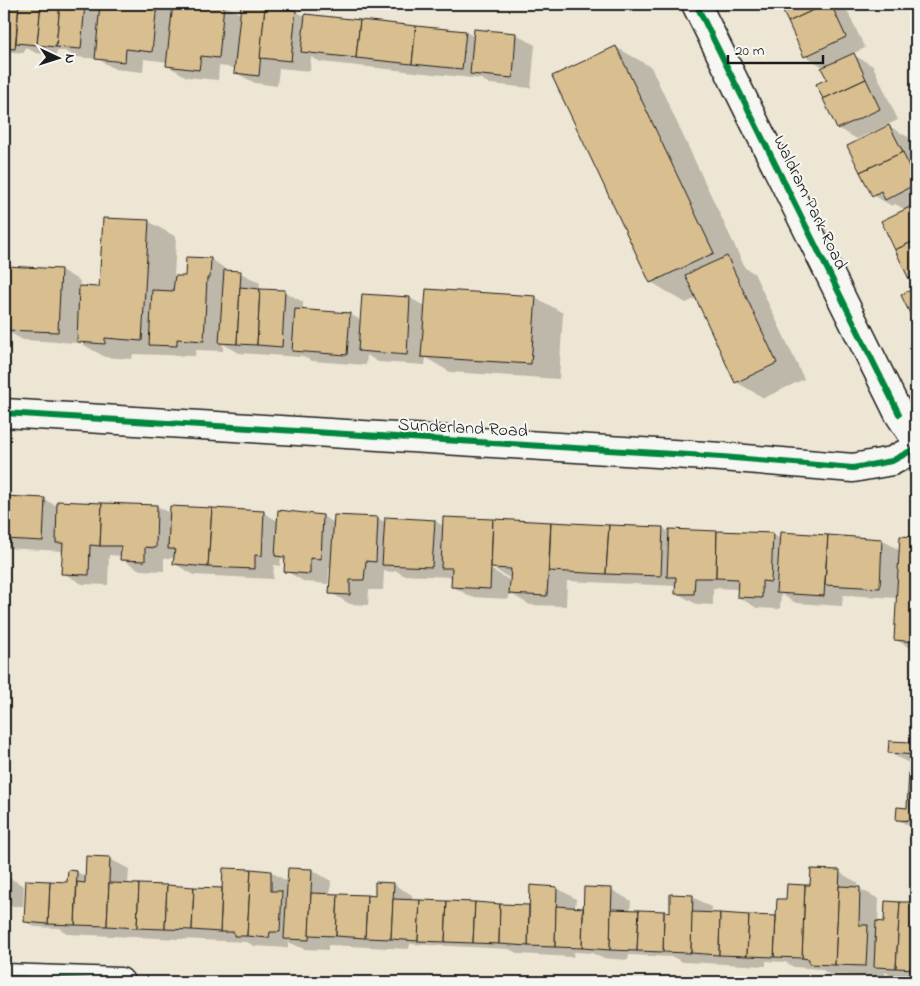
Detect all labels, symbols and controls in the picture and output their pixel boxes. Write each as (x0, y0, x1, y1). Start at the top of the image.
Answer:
north arrow (32, 32, 82, 82)
scale bar (728, 32, 822, 64)
text: 20 m (735, 40, 765, 62)
text: N (59, 53, 80, 64)
street label: Waldram Park Road (765, 131, 853, 275)
street label: Sunderland Road (397, 413, 528, 445)

